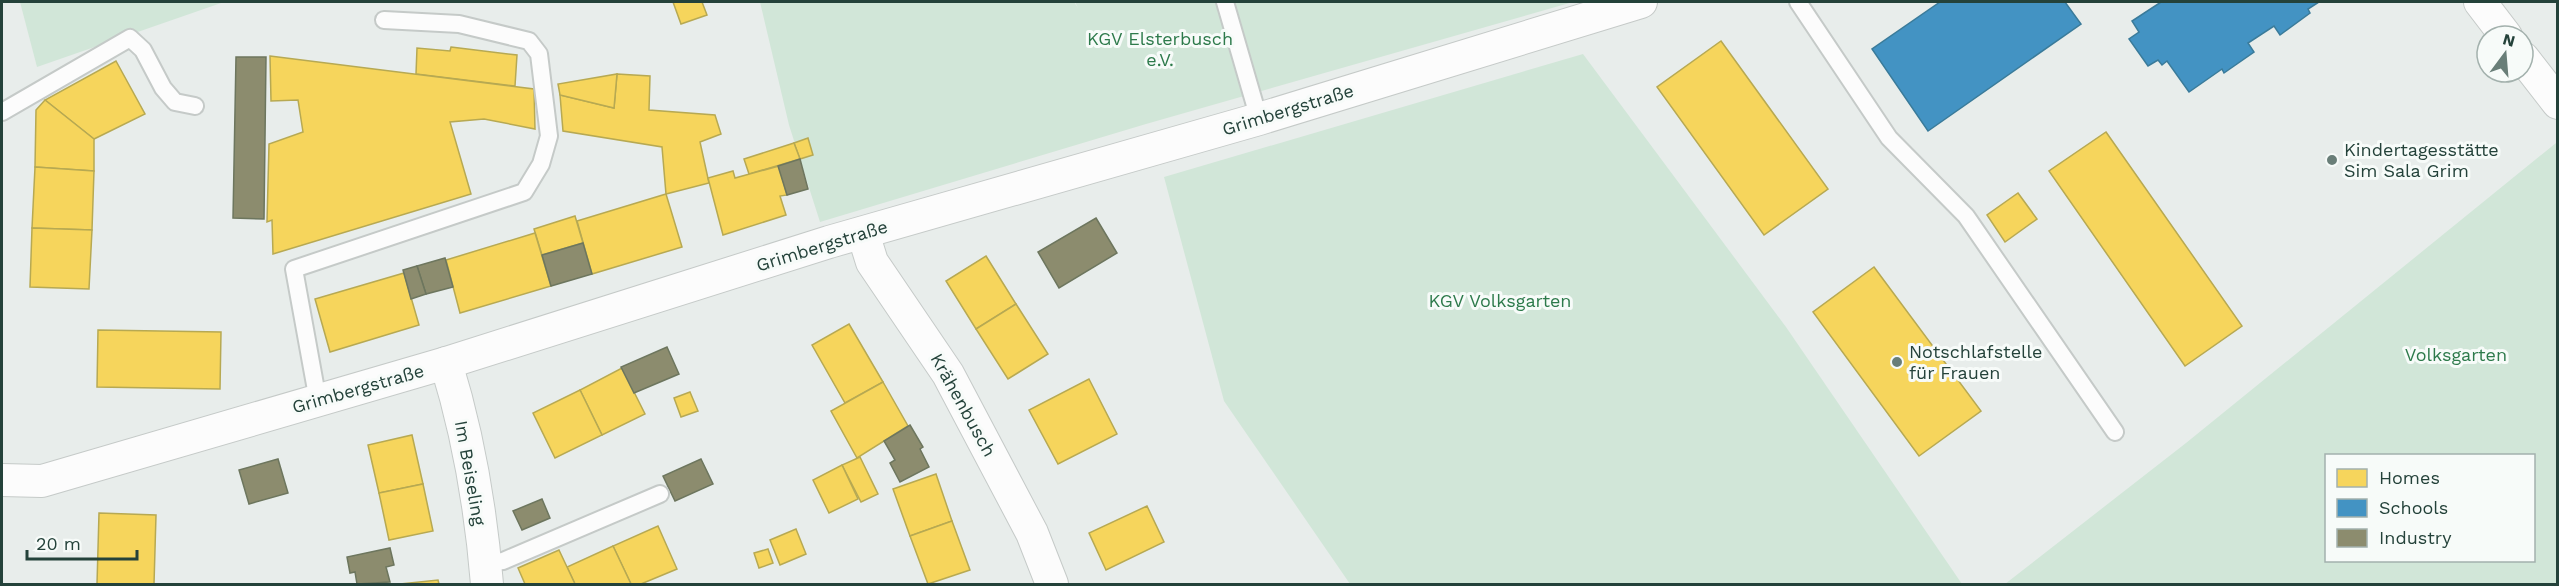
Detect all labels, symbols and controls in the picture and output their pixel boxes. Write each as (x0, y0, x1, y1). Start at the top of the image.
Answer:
north arrow (2475, 24, 2535, 84)
park label: KGV Elsterbusch e.V. (1087, 28, 1233, 70)
text: N (2501, 29, 2517, 51)
street label: Grimbergstraße (1220, 80, 1356, 139)
place label: Kindertagesstätte Sim Sala Grim (2344, 139, 2499, 181)
marker: Kindertagesstätte Sim Sala Grim (2325, 153, 2339, 167)
street label: Grimbergstraße (754, 216, 890, 275)
park label: KGV Volksgarten (1429, 290, 1571, 311)
place label: Notschlafstelle für Frauen (1909, 341, 2042, 383)
park label: Volksgarten (2405, 344, 2507, 365)
street label: Krähenbusch (926, 349, 1000, 460)
marker: Notschlafstelle für Frauen (1890, 355, 1904, 369)
street label: Grimbergstraße (289, 360, 426, 417)
street label: Im Beiseling (451, 419, 490, 528)
legend (2325, 454, 2535, 562)
text: Homes (2379, 467, 2440, 488)
text: Schools (2379, 497, 2448, 518)
scale bar (27, 523, 136, 561)
text: Industry (2379, 527, 2452, 548)
text: 20 m (36, 533, 81, 554)

